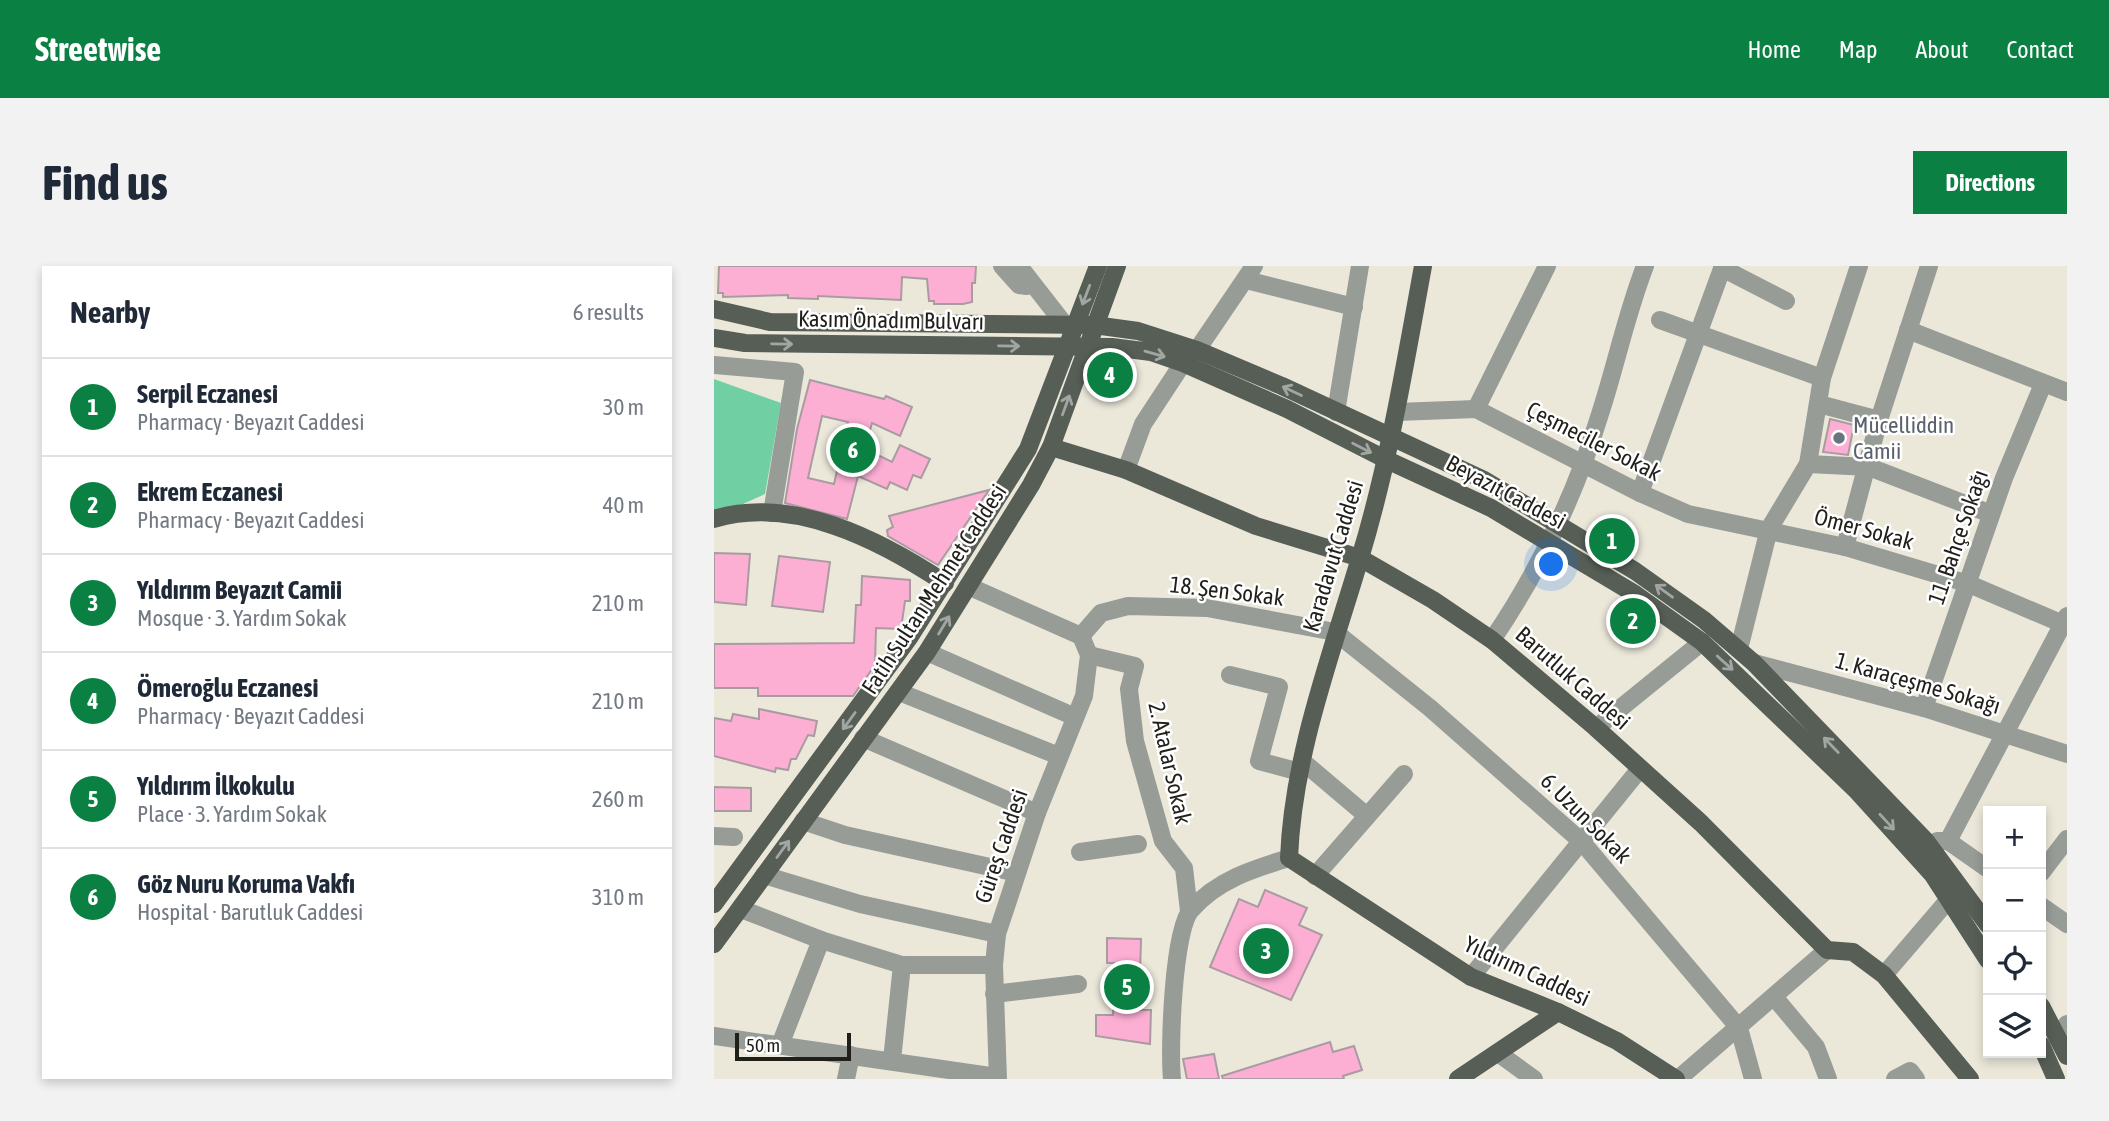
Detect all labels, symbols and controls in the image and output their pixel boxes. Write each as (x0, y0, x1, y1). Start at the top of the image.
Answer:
text: Streetwise (35, 30, 161, 68)
text: Home (1747, 36, 1801, 63)
text: Map (1839, 36, 1877, 63)
text: About (1915, 36, 1968, 63)
text: Contact (2006, 36, 2074, 63)
button: Directions (1913, 151, 2067, 214)
text: Find us (42, 154, 168, 210)
one-way arrow (1079, 284, 1092, 306)
text: Nearby (70, 295, 150, 329)
text: 6 results (573, 299, 644, 325)
street label: Kasım Önadım Bulvarı (798, 305, 984, 335)
one-way arrow (770, 337, 793, 351)
one-way arrow (997, 339, 1020, 353)
pin: 4 (1087, 349, 1133, 401)
one-way arrow (1144, 349, 1166, 362)
text: Serpil Eczanesi (137, 379, 278, 409)
one-way arrow (1282, 384, 1303, 397)
text: 1 (88, 394, 98, 420)
text: 30 m (603, 394, 644, 420)
one-way arrow (1061, 395, 1074, 417)
street label: Çeşmeciler Sokak (1522, 396, 1666, 486)
text: Pharmacy · Beyazıt Caddesi (137, 409, 364, 435)
place label: Mücelliddin Camii (1853, 412, 1954, 464)
pin: 6 (830, 424, 876, 476)
marker: Mücelliddin Camii (1831, 430, 1847, 446)
one-way arrow (1351, 441, 1372, 455)
street label: Beyazıt Caddesi (1442, 450, 1570, 534)
street label: 11. Bahçe Sokağı (1923, 466, 1993, 608)
text: Ekrem Eczanesi (137, 477, 283, 507)
street label: Karadavut Caddesi (1298, 477, 1368, 635)
street label: Fatih Sultan Mehmet Caddesi (856, 479, 1012, 699)
text: 2 (88, 492, 98, 518)
text: 40 m (603, 492, 644, 518)
street label: Ömer Sokak (1811, 503, 1917, 555)
text: Pharmacy · Beyazıt Caddesi (137, 507, 364, 533)
pin: 1 (1589, 515, 1635, 567)
your location (1534, 547, 1568, 581)
street label: 18. Şen Sokak (1168, 571, 1286, 611)
text: Yıldırım Beyazıt Camii (137, 575, 342, 605)
one-way arrow (1655, 584, 1674, 599)
text: 3 (88, 590, 98, 616)
text: 210 m (592, 590, 644, 616)
pin: 2 (1610, 595, 1656, 647)
text: Mosque · 3. Yardım Sokak (137, 605, 347, 631)
one-way arrow (937, 615, 951, 635)
street label: Barutluk Caddesi (1510, 621, 1636, 735)
street label: 1. Karaçeşme Sokağı (1833, 647, 2003, 719)
one-way arrow (1716, 655, 1734, 671)
text: Ömeroğlu Eczanesi (137, 673, 319, 703)
text: 4 (88, 688, 98, 714)
text: 210 m (592, 688, 644, 714)
street label: 2. Atalar Sokak (1143, 699, 1197, 827)
text: Pharmacy · Beyazıt Caddesi (137, 703, 364, 729)
one-way arrow (841, 711, 856, 730)
one-way arrow (1823, 736, 1840, 753)
street label: 6. Uzun Sokak (1536, 768, 1636, 868)
text: Yıldırım İlkokulu (137, 771, 295, 801)
text: 5 (88, 786, 98, 812)
text: 260 m (592, 786, 644, 812)
street label: Güreş Caddesi (969, 786, 1033, 906)
text: Place · 3. Yardım Sokak (137, 801, 327, 827)
map controls (1983, 806, 2046, 1058)
button: + (1983, 806, 2046, 869)
one-way arrow (1878, 813, 1895, 830)
one-way arrow (776, 840, 790, 859)
text: Göz Nuru Koruma Vakfı (137, 869, 355, 899)
button: − (1983, 869, 2046, 932)
text: 6 (88, 884, 98, 910)
text: 310 m (592, 884, 644, 910)
text: Hospital · Barutluk Caddesi (137, 899, 363, 925)
pin: 3 (1243, 925, 1289, 977)
street label: Yıldırım Caddesi (1460, 931, 1594, 1011)
button: locate (1983, 932, 2046, 995)
pin: 5 (1104, 961, 1150, 1013)
button: layers (1983, 995, 2046, 1058)
scale bar (735, 1030, 850, 1062)
text: 50 m (746, 1034, 780, 1056)

